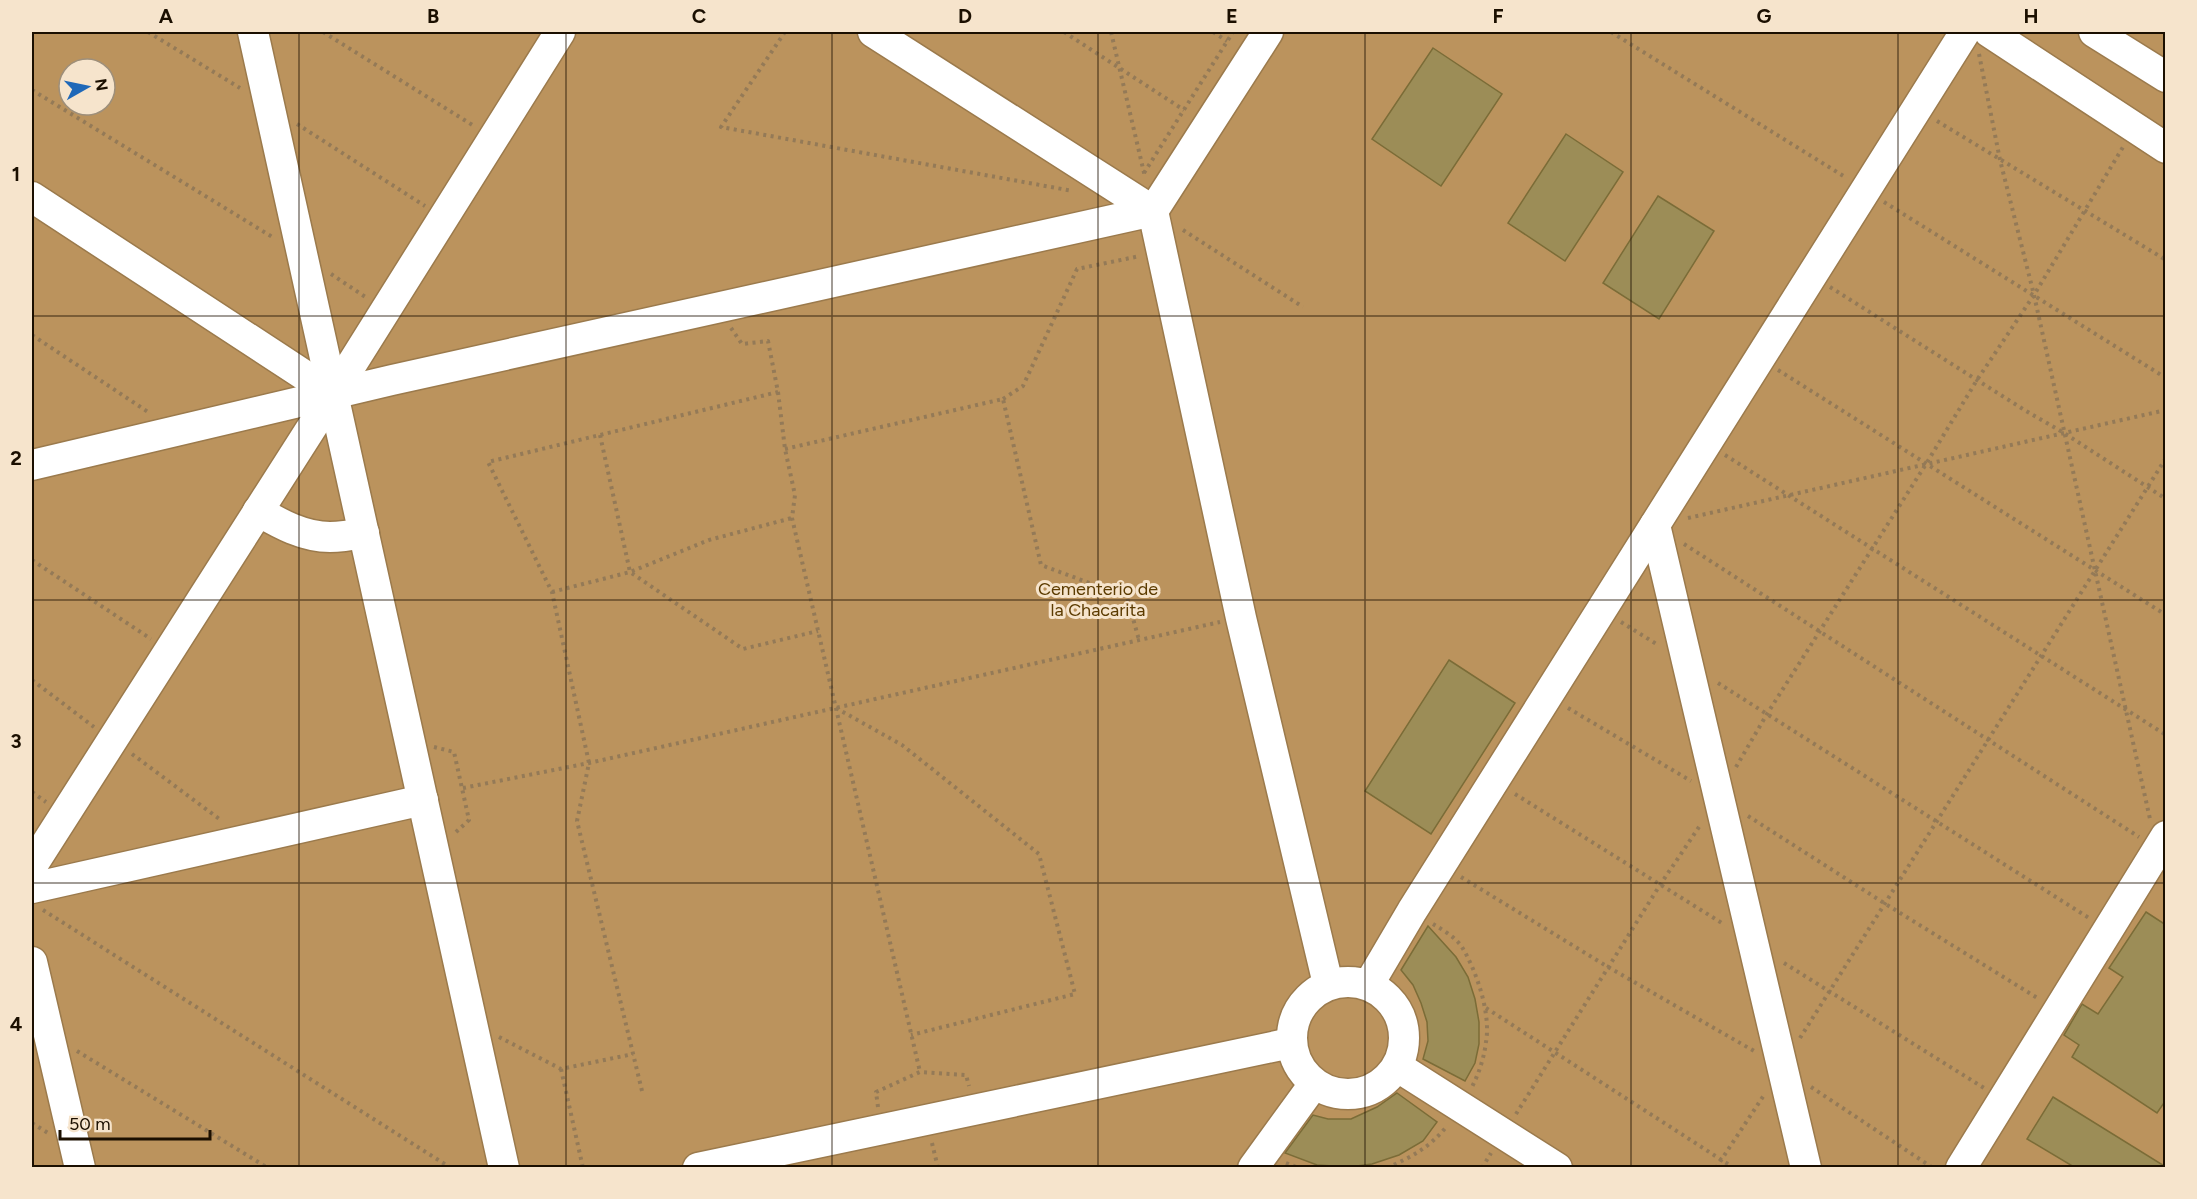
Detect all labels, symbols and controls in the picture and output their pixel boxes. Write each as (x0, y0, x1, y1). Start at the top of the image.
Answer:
text: A (159, 4, 174, 28)
text: B (427, 4, 439, 28)
text: C (692, 4, 706, 28)
text: D (958, 4, 972, 28)
text: E (1226, 4, 1238, 28)
text: F (1492, 4, 1504, 28)
text: G (1757, 4, 1772, 28)
text: H (2024, 4, 2039, 28)
north arrow (57, 57, 117, 117)
text: N (91, 77, 112, 92)
text: 1 (12, 162, 20, 186)
text: 2 (10, 446, 22, 470)
park label: Cementerio de la Chacarita (1038, 578, 1158, 621)
text: 3 (10, 729, 22, 753)
text: 4 (10, 1012, 23, 1036)
scale bar (60, 1103, 210, 1141)
text: 50 m (69, 1113, 111, 1135)

